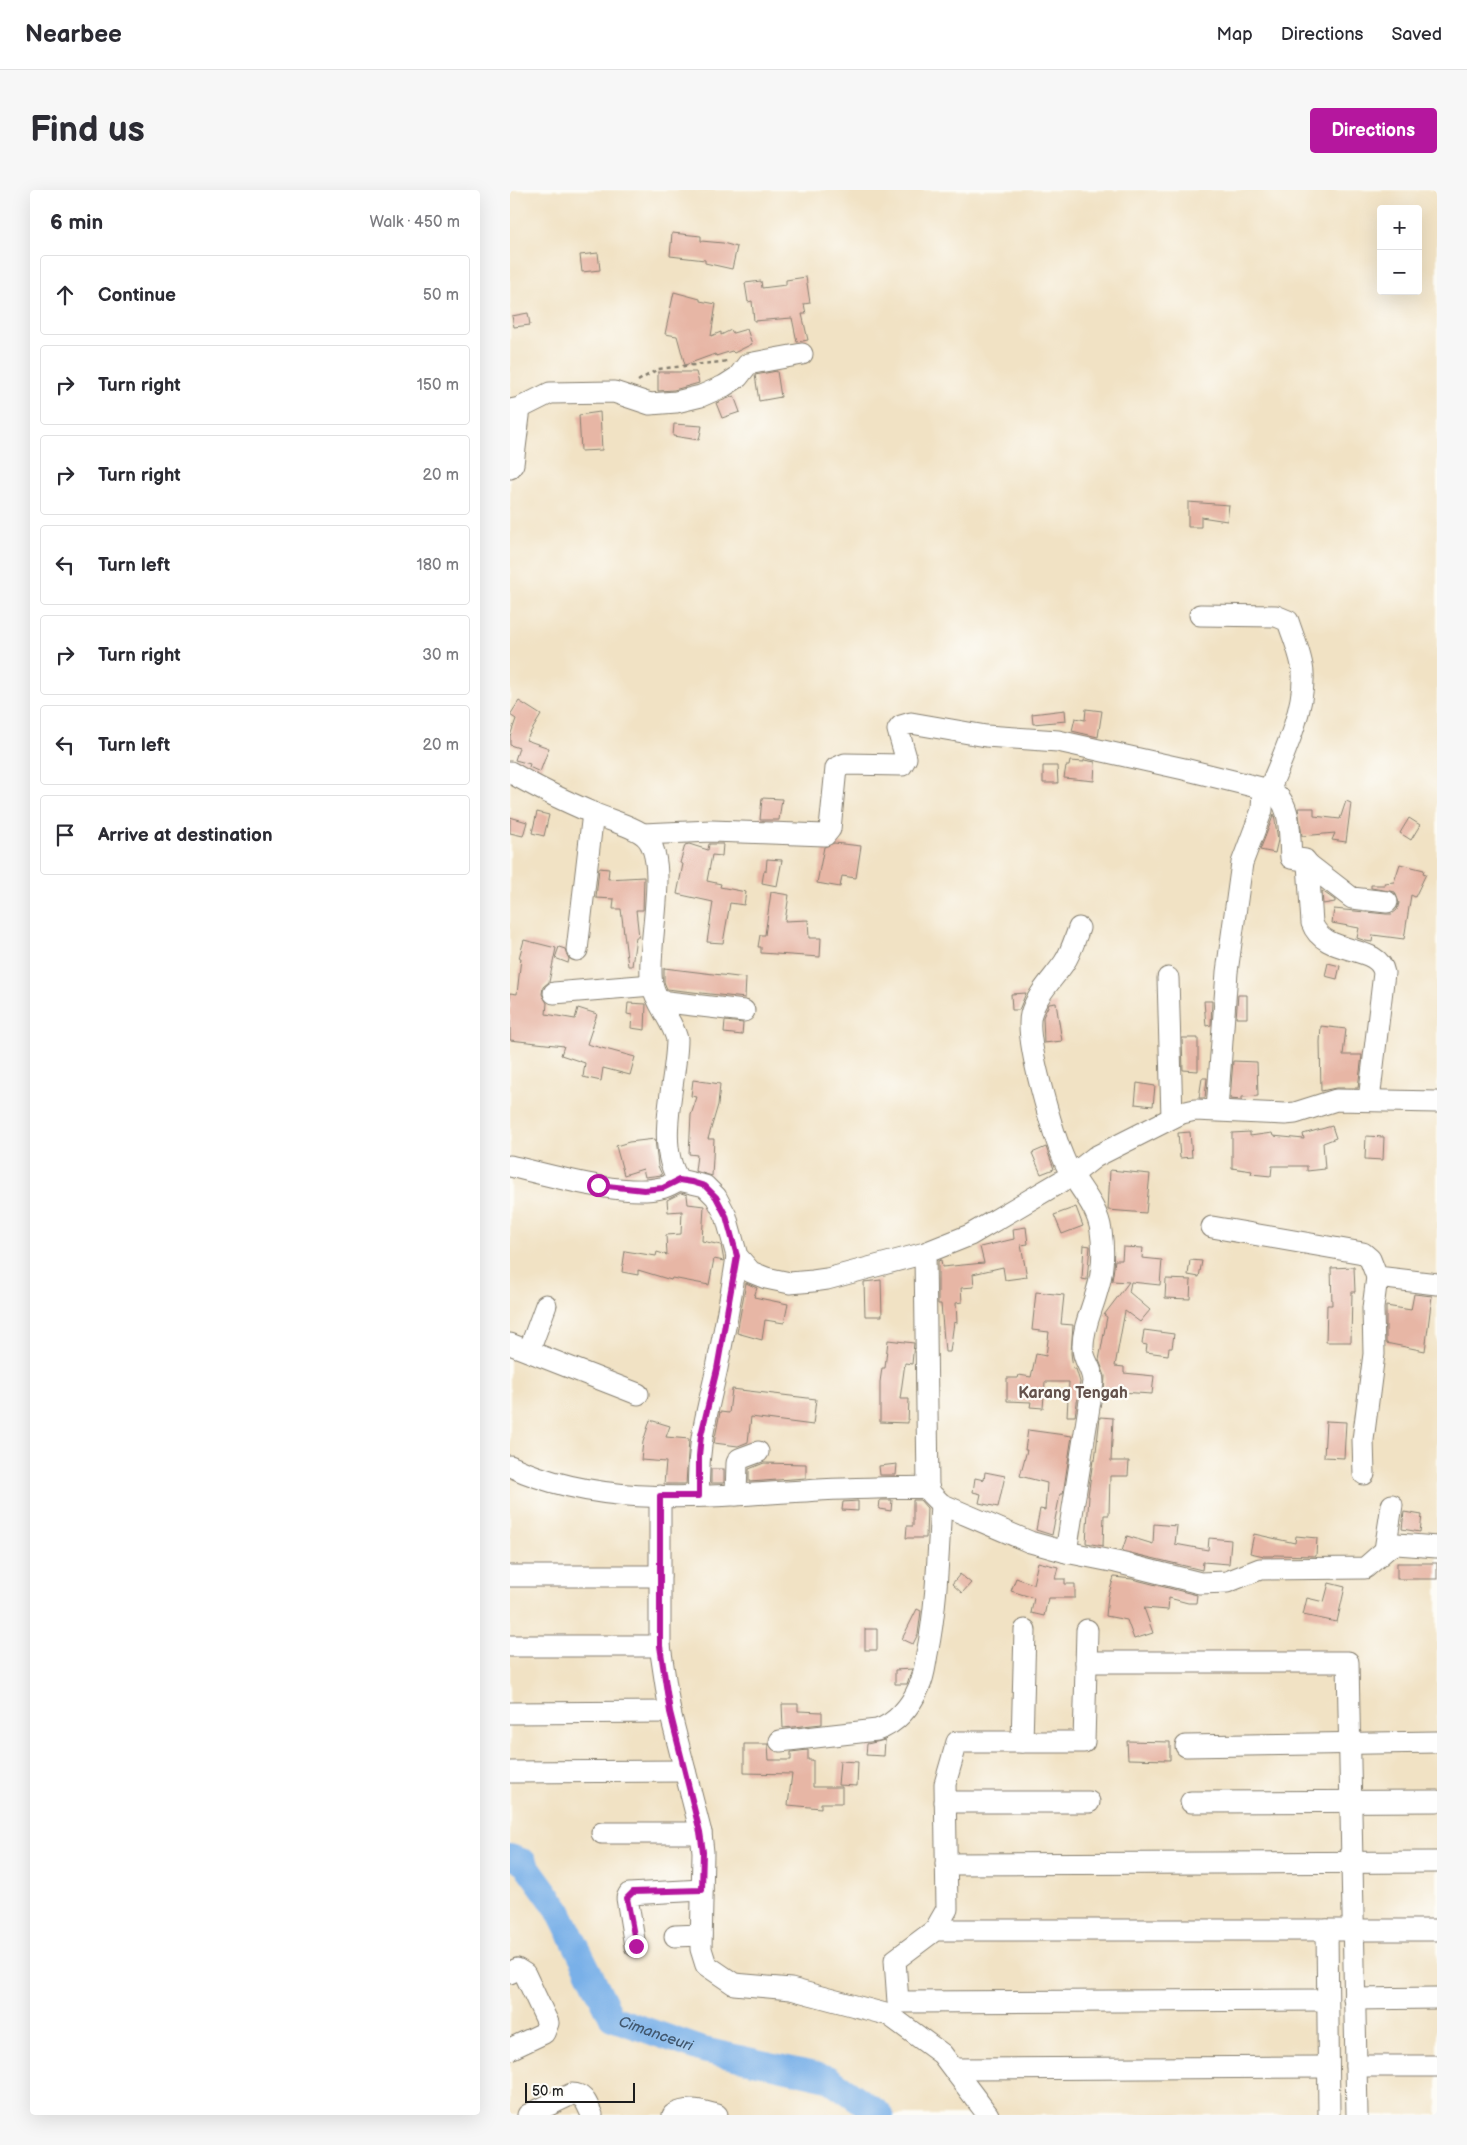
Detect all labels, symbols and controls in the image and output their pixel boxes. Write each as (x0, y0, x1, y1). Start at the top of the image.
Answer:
text: Nearbee (25, 20, 122, 49)
text: Map (1217, 24, 1253, 45)
text: Directions (1281, 24, 1363, 45)
text: Saved (1391, 24, 1442, 45)
button: Directions (1310, 108, 1437, 153)
text: Find us (30, 109, 145, 152)
map controls (1377, 205, 1422, 295)
button: + (1377, 205, 1422, 250)
text: 6 min (50, 210, 103, 235)
text: Walk · 450 m (370, 213, 460, 232)
button: − (1377, 250, 1422, 295)
icon: ahead (51, 281, 79, 309)
text: Continue (98, 284, 176, 307)
text: 50 m (423, 286, 459, 305)
icon: right (51, 371, 79, 399)
text: Turn right (98, 374, 181, 397)
text: 150 m (417, 376, 459, 395)
icon: right (51, 461, 79, 489)
text: Turn right (98, 464, 181, 487)
text: 20 m (423, 466, 459, 485)
icon: left (51, 551, 79, 579)
text: Turn left (98, 554, 170, 577)
text: 180 m (417, 556, 459, 575)
icon: right (51, 641, 79, 669)
text: Turn right (98, 644, 181, 667)
text: 30 m (422, 646, 459, 665)
icon: left (51, 731, 79, 759)
text: Turn left (98, 734, 170, 757)
text: 20 m (423, 736, 459, 755)
icon: arrive (51, 821, 79, 849)
text: Arrive at destination (98, 824, 273, 847)
route start (587, 1174, 610, 1197)
district label: Karang Tengah (1018, 1384, 1128, 1403)
route end (625, 1935, 648, 1958)
water label: Cimanceuri (616, 2012, 696, 2056)
scale bar (525, 2080, 635, 2103)
text: 50 m (532, 2083, 564, 2100)

